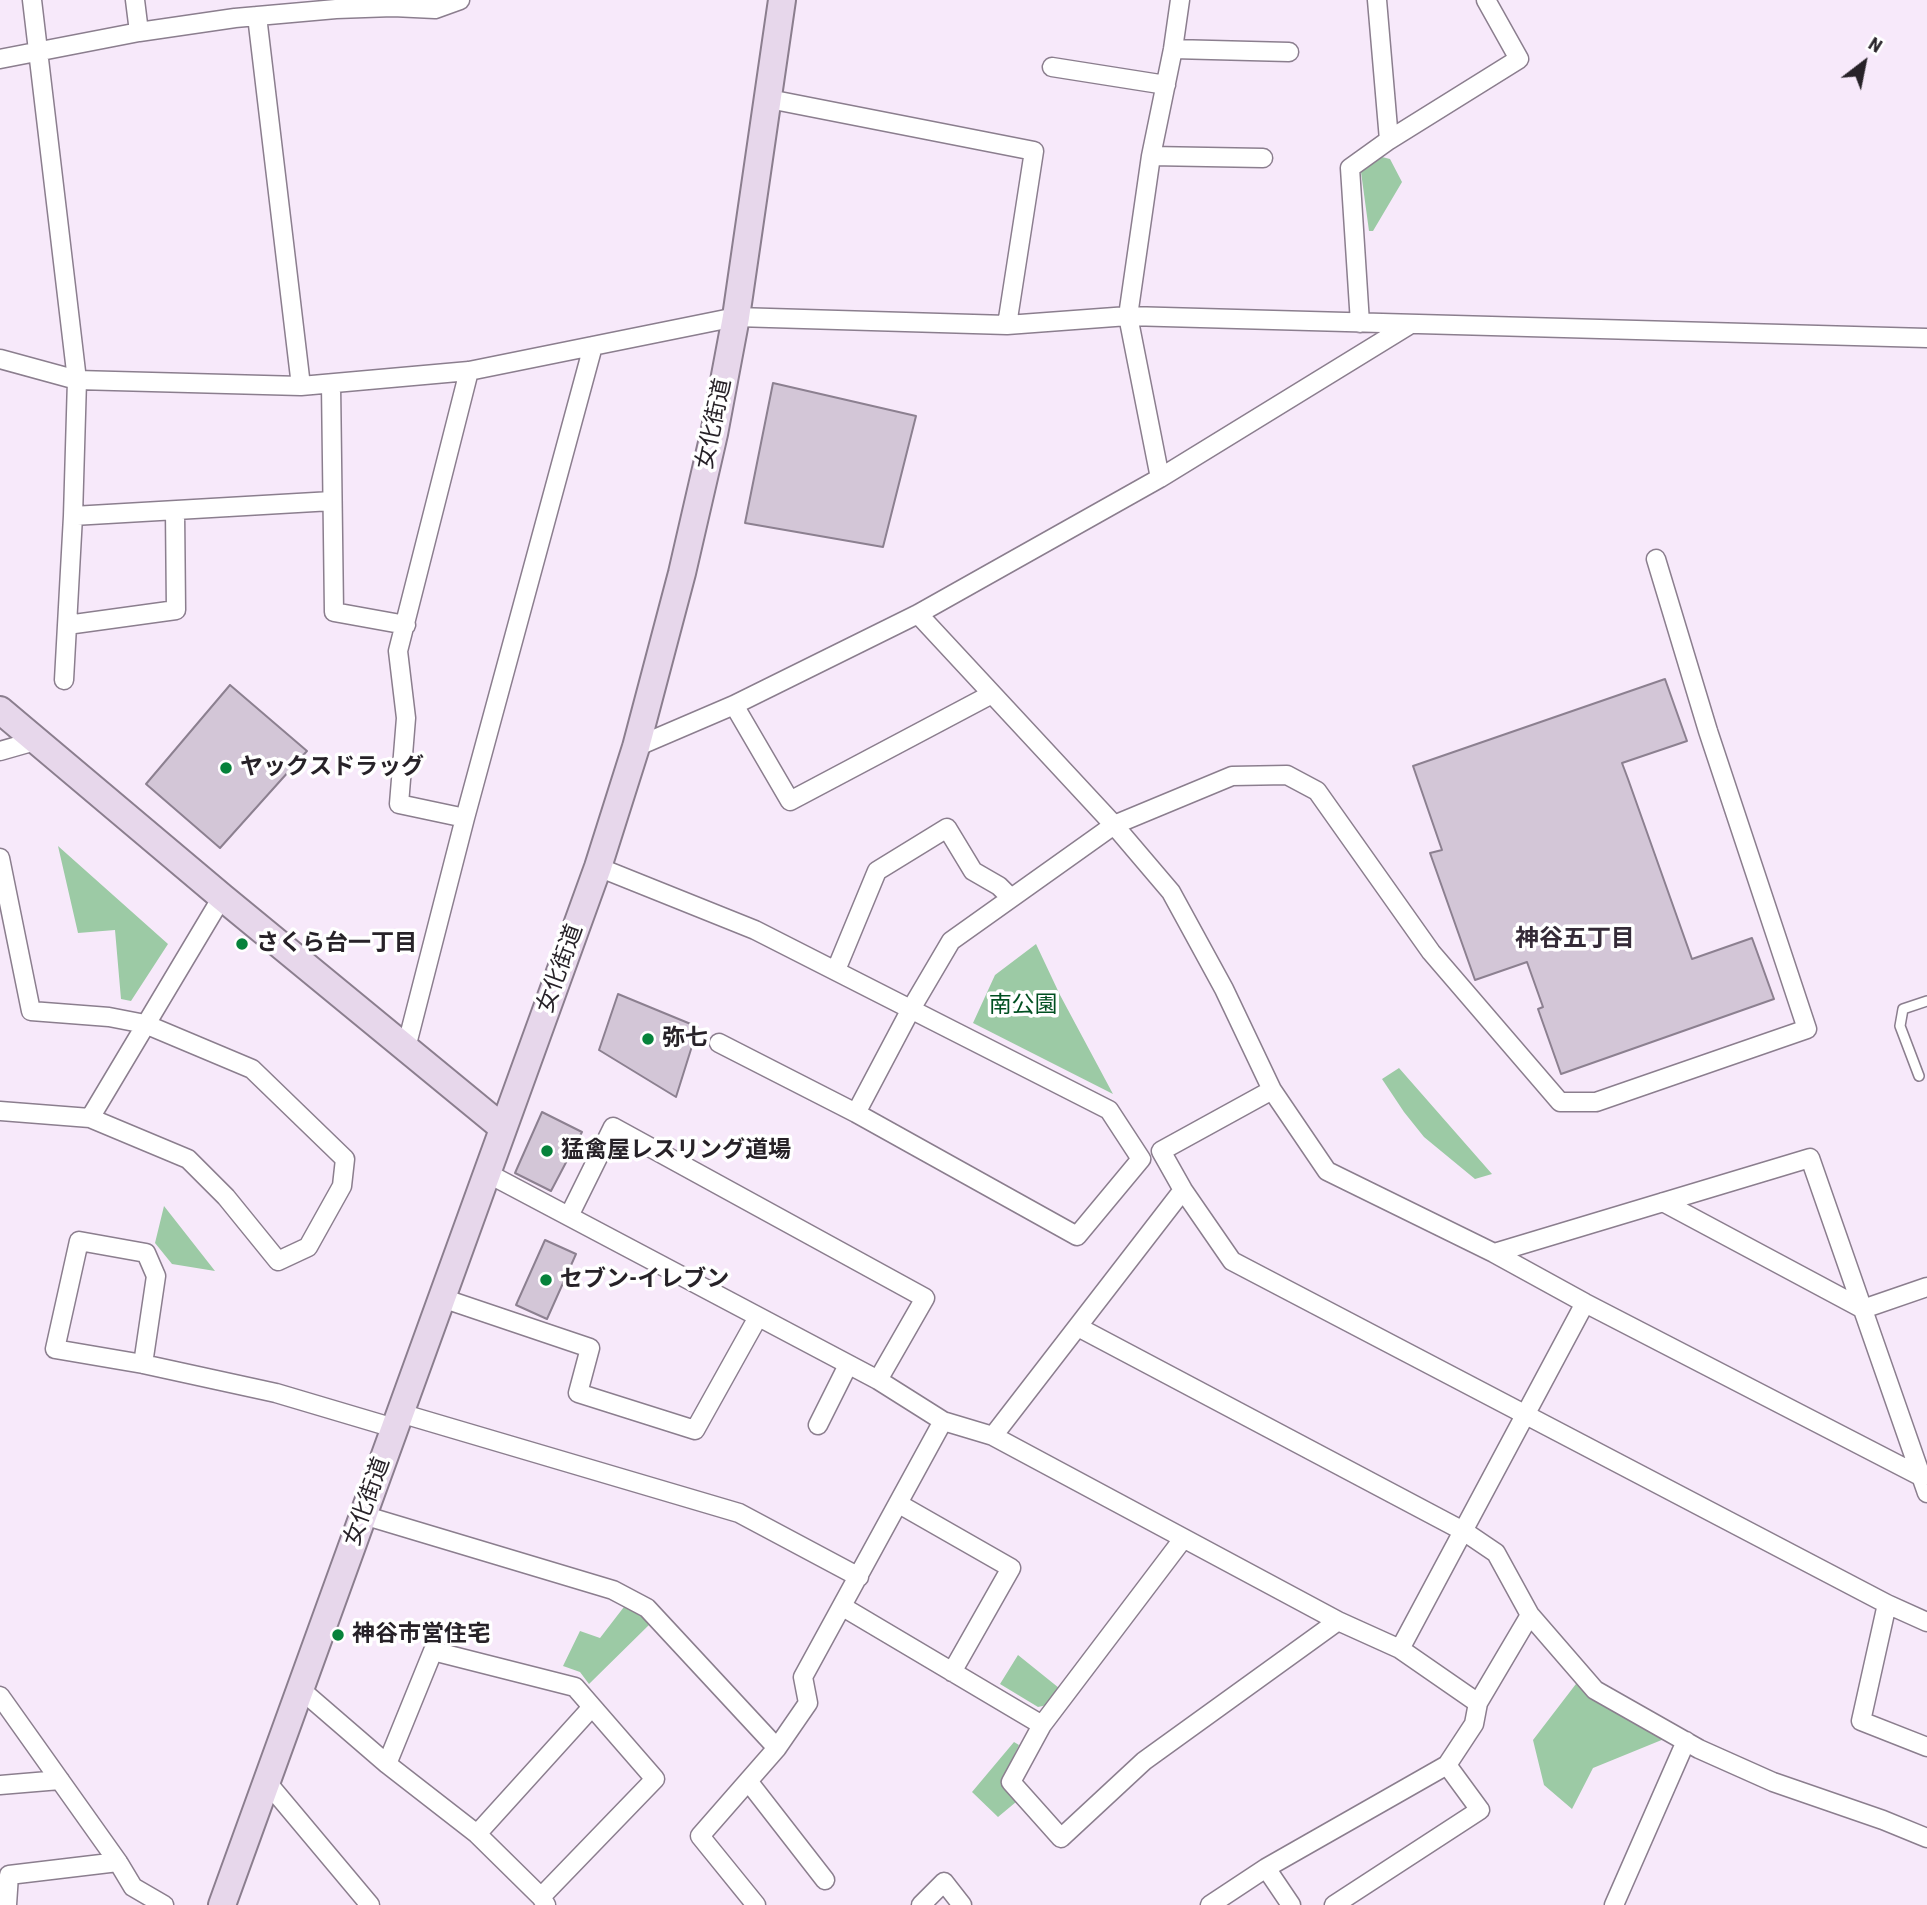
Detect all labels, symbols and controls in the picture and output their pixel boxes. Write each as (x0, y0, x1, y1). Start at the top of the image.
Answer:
north arrow (1829, 28, 1899, 98)
text: N (1864, 32, 1886, 58)
street label: 女化街道 (692, 376, 738, 472)
place label: ヤックスドラッグ (240, 754, 424, 782)
marker: ヤックスドラッグ (218, 760, 234, 776)
street label: 女化街道 (532, 921, 590, 1017)
district label: 神谷五丁目 (1515, 926, 1635, 954)
place label: さくら台一丁目 (256, 930, 417, 958)
marker: さくら台一丁目 (234, 936, 250, 952)
park label: 南公園 (989, 992, 1057, 1020)
place label: 弥七 (662, 1025, 708, 1053)
marker: 弥七 (640, 1031, 656, 1047)
place label: 猛禽屋レスリング道場 (561, 1137, 791, 1165)
marker: 猛禽屋レスリング道場 (539, 1143, 555, 1159)
place label: セブン-イレブン (560, 1266, 729, 1294)
marker: セブン-イレブン (538, 1272, 554, 1288)
street label: 女化街道 (339, 1454, 397, 1550)
place label: 神谷市営住宅 (352, 1621, 490, 1649)
marker: 神谷市営住宅 (330, 1627, 346, 1643)

